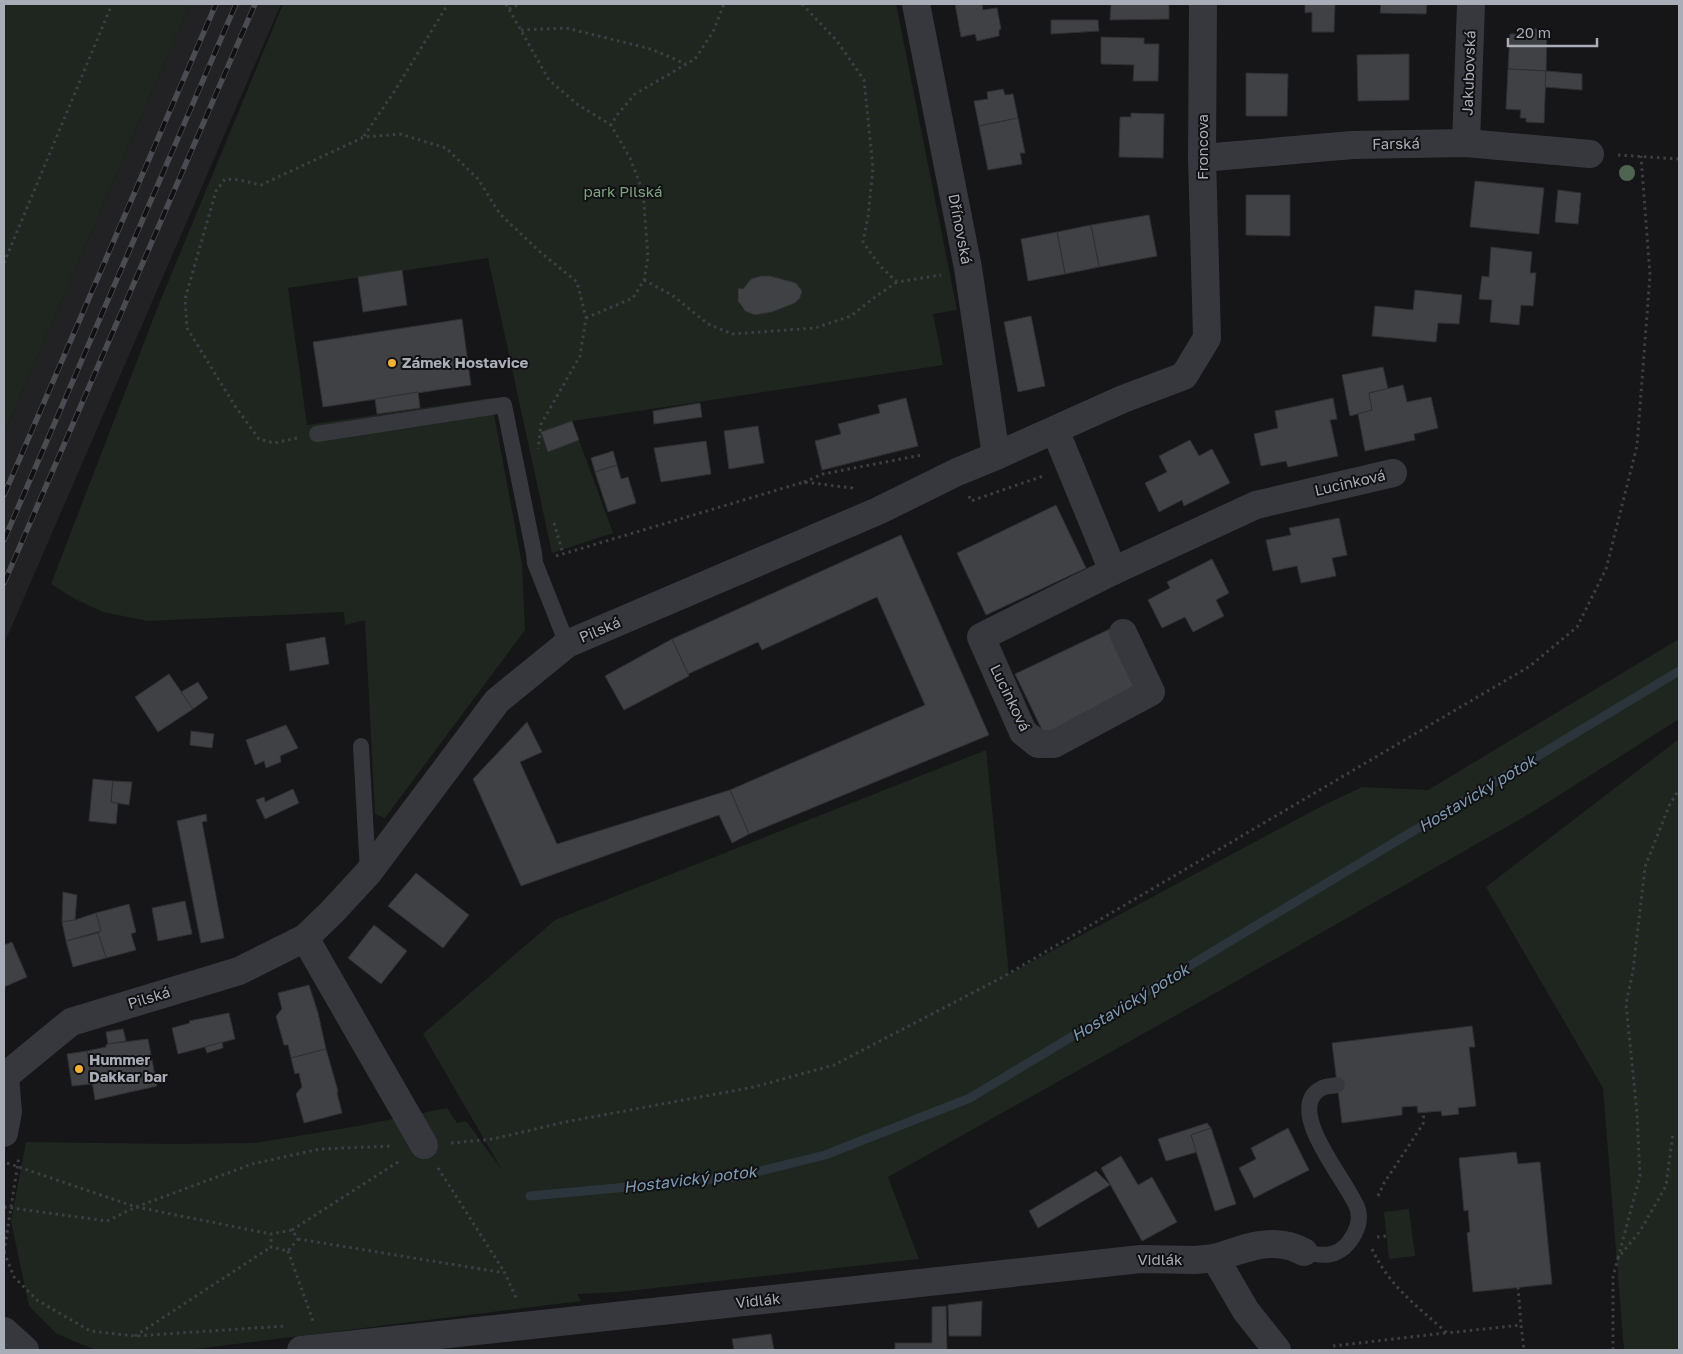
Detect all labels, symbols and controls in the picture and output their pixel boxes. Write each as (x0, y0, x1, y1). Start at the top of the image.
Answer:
scale bar (1508, 15, 1597, 47)
text: 20 m (1516, 23, 1551, 41)
street label: Jakubovská (1458, 30, 1478, 116)
street label: Froncova (1193, 114, 1211, 180)
street label: Farská (1372, 134, 1420, 152)
park label: park Pilská (583, 182, 663, 200)
street label: Dřínovská (945, 192, 977, 266)
place label: Zámek Hostavice (402, 353, 529, 371)
marker: Zámek Hostavice (386, 357, 398, 369)
street label: Lucinková (1313, 465, 1387, 499)
street label: Pilská (576, 612, 623, 646)
street label: Lucinková (987, 661, 1035, 734)
water label: Hostavický potok (1414, 749, 1541, 836)
water label: Hostavický potok (1067, 958, 1194, 1045)
street label: Pilská (125, 982, 172, 1012)
place label: Hummer Dakkar bar (89, 1050, 168, 1085)
marker: Hummer Dakkar bar (73, 1063, 85, 1075)
water label: Hostavický potok (622, 1161, 760, 1197)
street label: Vidlák (1137, 1250, 1183, 1268)
street label: Vidlák (735, 1289, 782, 1311)

